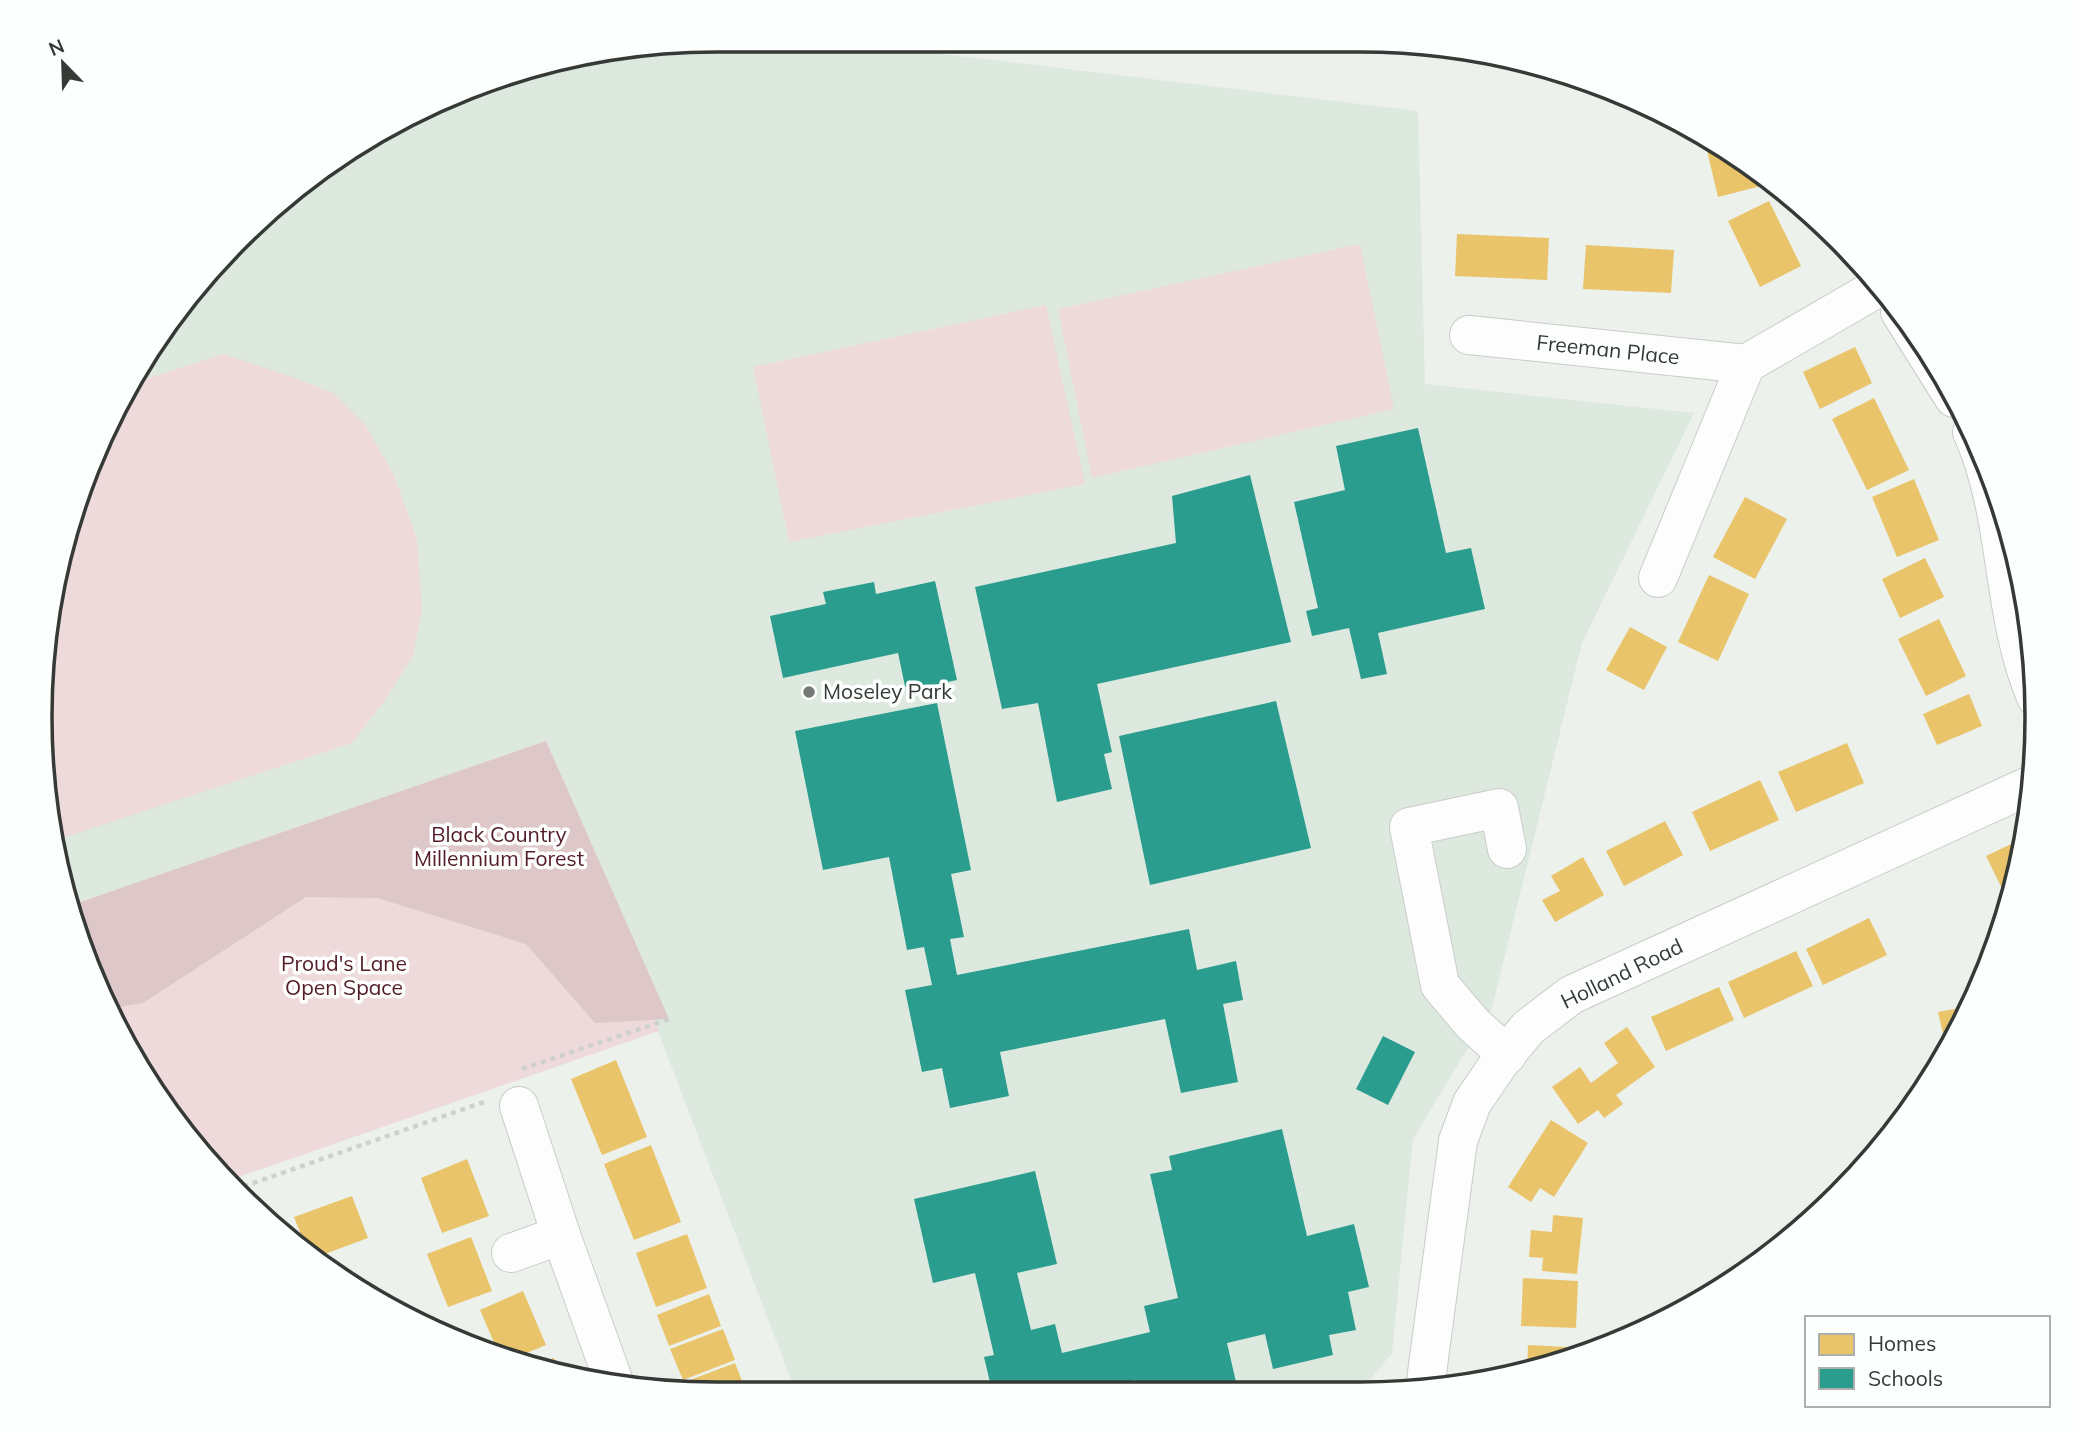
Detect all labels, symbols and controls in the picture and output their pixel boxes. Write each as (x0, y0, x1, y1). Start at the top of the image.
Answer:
north arrow (28, 28, 98, 98)
text: N (45, 34, 68, 61)
street label: Freeman Place (1535, 329, 1681, 369)
place label: Moseley Park (823, 678, 952, 704)
marker: Moseley Park (801, 684, 817, 700)
park label: Black Country Millennium Forest (414, 821, 584, 871)
street label: Holland Road (1556, 932, 1687, 1014)
park label: Proud's Lane Open Space (281, 950, 407, 1000)
legend (1805, 1316, 2050, 1407)
text: Homes (1868, 1330, 1936, 1356)
text: Schools (1868, 1365, 1943, 1391)

